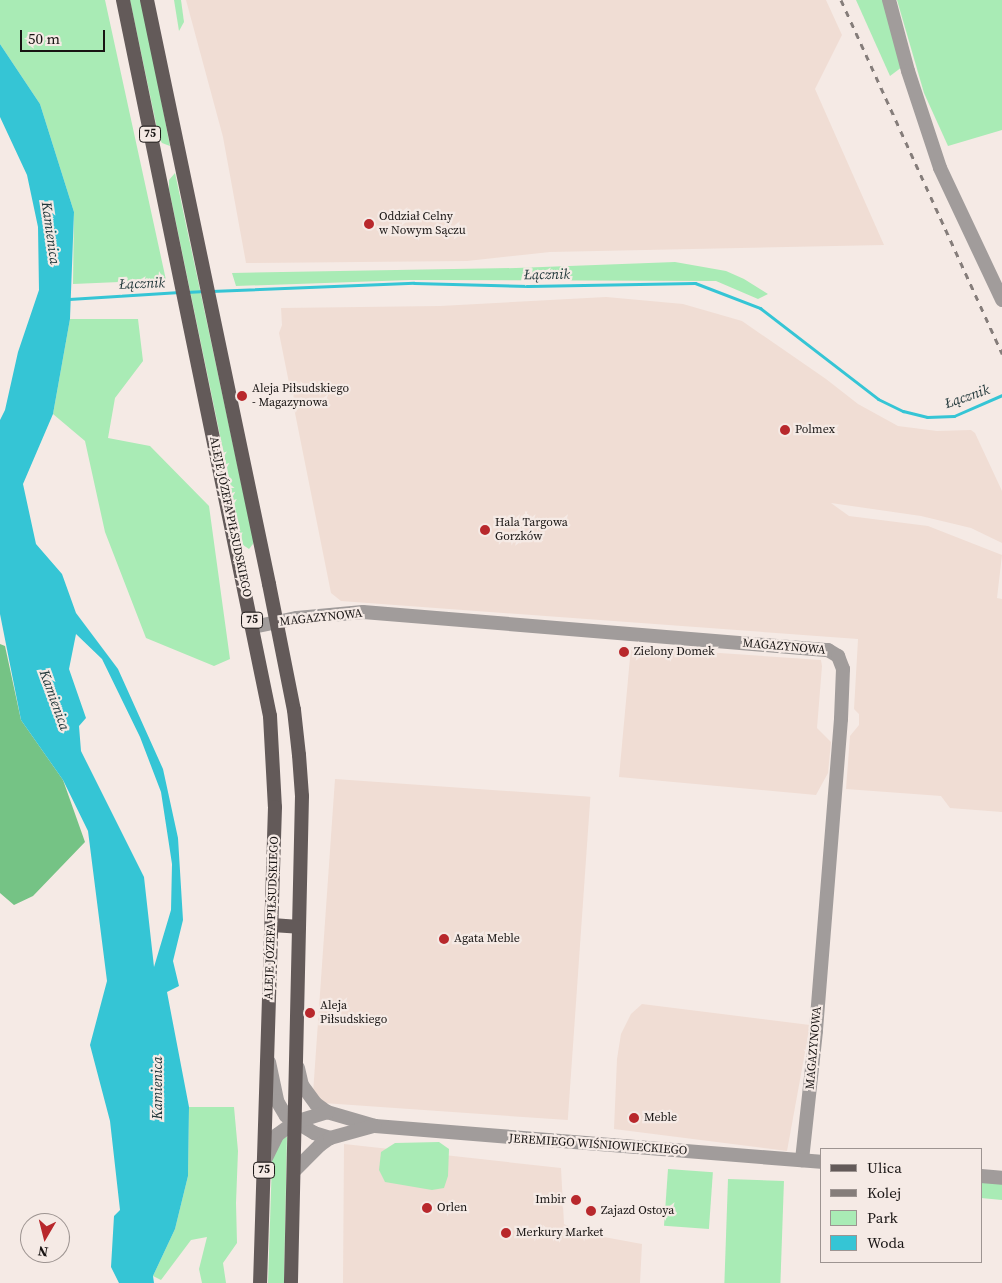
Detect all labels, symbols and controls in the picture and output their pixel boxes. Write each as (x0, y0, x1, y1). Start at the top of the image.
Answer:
scale bar (22, 20, 108, 52)
text: 50 m (28, 28, 60, 49)
road number: 75 (139, 126, 161, 142)
water label: Kamienica (38, 201, 64, 265)
place label: Oddział Celny w Nowym Sączu (379, 210, 466, 238)
marker: Oddział Celny w Nowym Sączu (363, 218, 375, 230)
water label: Łącznik (524, 265, 570, 283)
water label: Łącznik (119, 274, 165, 292)
water label: Łącznik (942, 381, 992, 411)
place label: Aleja Piłsudskiego - Magazynowa (252, 382, 349, 410)
marker: Aleja Piłsudskiego - Magazynowa (236, 390, 248, 402)
place label: Polmex (795, 423, 835, 437)
marker: Polmex (779, 424, 791, 436)
street label: ALEJE JÓZEFA PIŁSUDSKIEGO (206, 435, 254, 599)
place label: Hala Targowa Gorzków (495, 516, 568, 544)
marker: Hala Targowa Gorzków (479, 524, 491, 536)
street label: MAGAZYNOWA (279, 606, 363, 630)
road number: 75 (241, 612, 263, 628)
street label: MAGAZYNOWA (742, 636, 826, 658)
place label: Zielony Domek (634, 645, 715, 659)
marker: Zielony Domek (618, 646, 630, 658)
water label: Kamienica (36, 668, 74, 732)
street label: ALEJE JÓZEFA PIŁSUDSKIEGO (262, 836, 282, 1000)
place label: Agata Meble (454, 932, 520, 946)
marker: Agata Meble (438, 933, 450, 945)
place label: Aleja Piłsudskiego (320, 999, 387, 1027)
street label: MAGAZYNOWA (803, 1006, 825, 1090)
marker: Aleja Piłsudskiego (304, 1007, 316, 1019)
water label: Kamienica (149, 1056, 165, 1120)
place label: Meble (644, 1111, 677, 1125)
marker: Meble (628, 1112, 640, 1124)
street label: JEREMIEGO WIŚNIOWIECKIEGO (508, 1132, 688, 1158)
legend (820, 1148, 982, 1263)
text: Ulica (867, 1157, 902, 1178)
road number: 75 (253, 1162, 275, 1178)
text: Kolej (867, 1182, 901, 1203)
place label: Imbir (535, 1193, 566, 1207)
marker: Imbir (570, 1194, 582, 1206)
place label: Orlen (437, 1201, 467, 1215)
marker: Orlen (421, 1202, 433, 1214)
place label: Zajazd Ostoya (601, 1204, 674, 1218)
marker: Zajazd Ostoya (585, 1205, 597, 1217)
text: Park (867, 1207, 898, 1228)
north arrow (20, 1213, 70, 1263)
place label: Merkury Market (516, 1226, 603, 1240)
marker: Merkury Market (500, 1227, 512, 1239)
text: Woda (867, 1232, 905, 1253)
text: N (37, 1241, 50, 1262)

